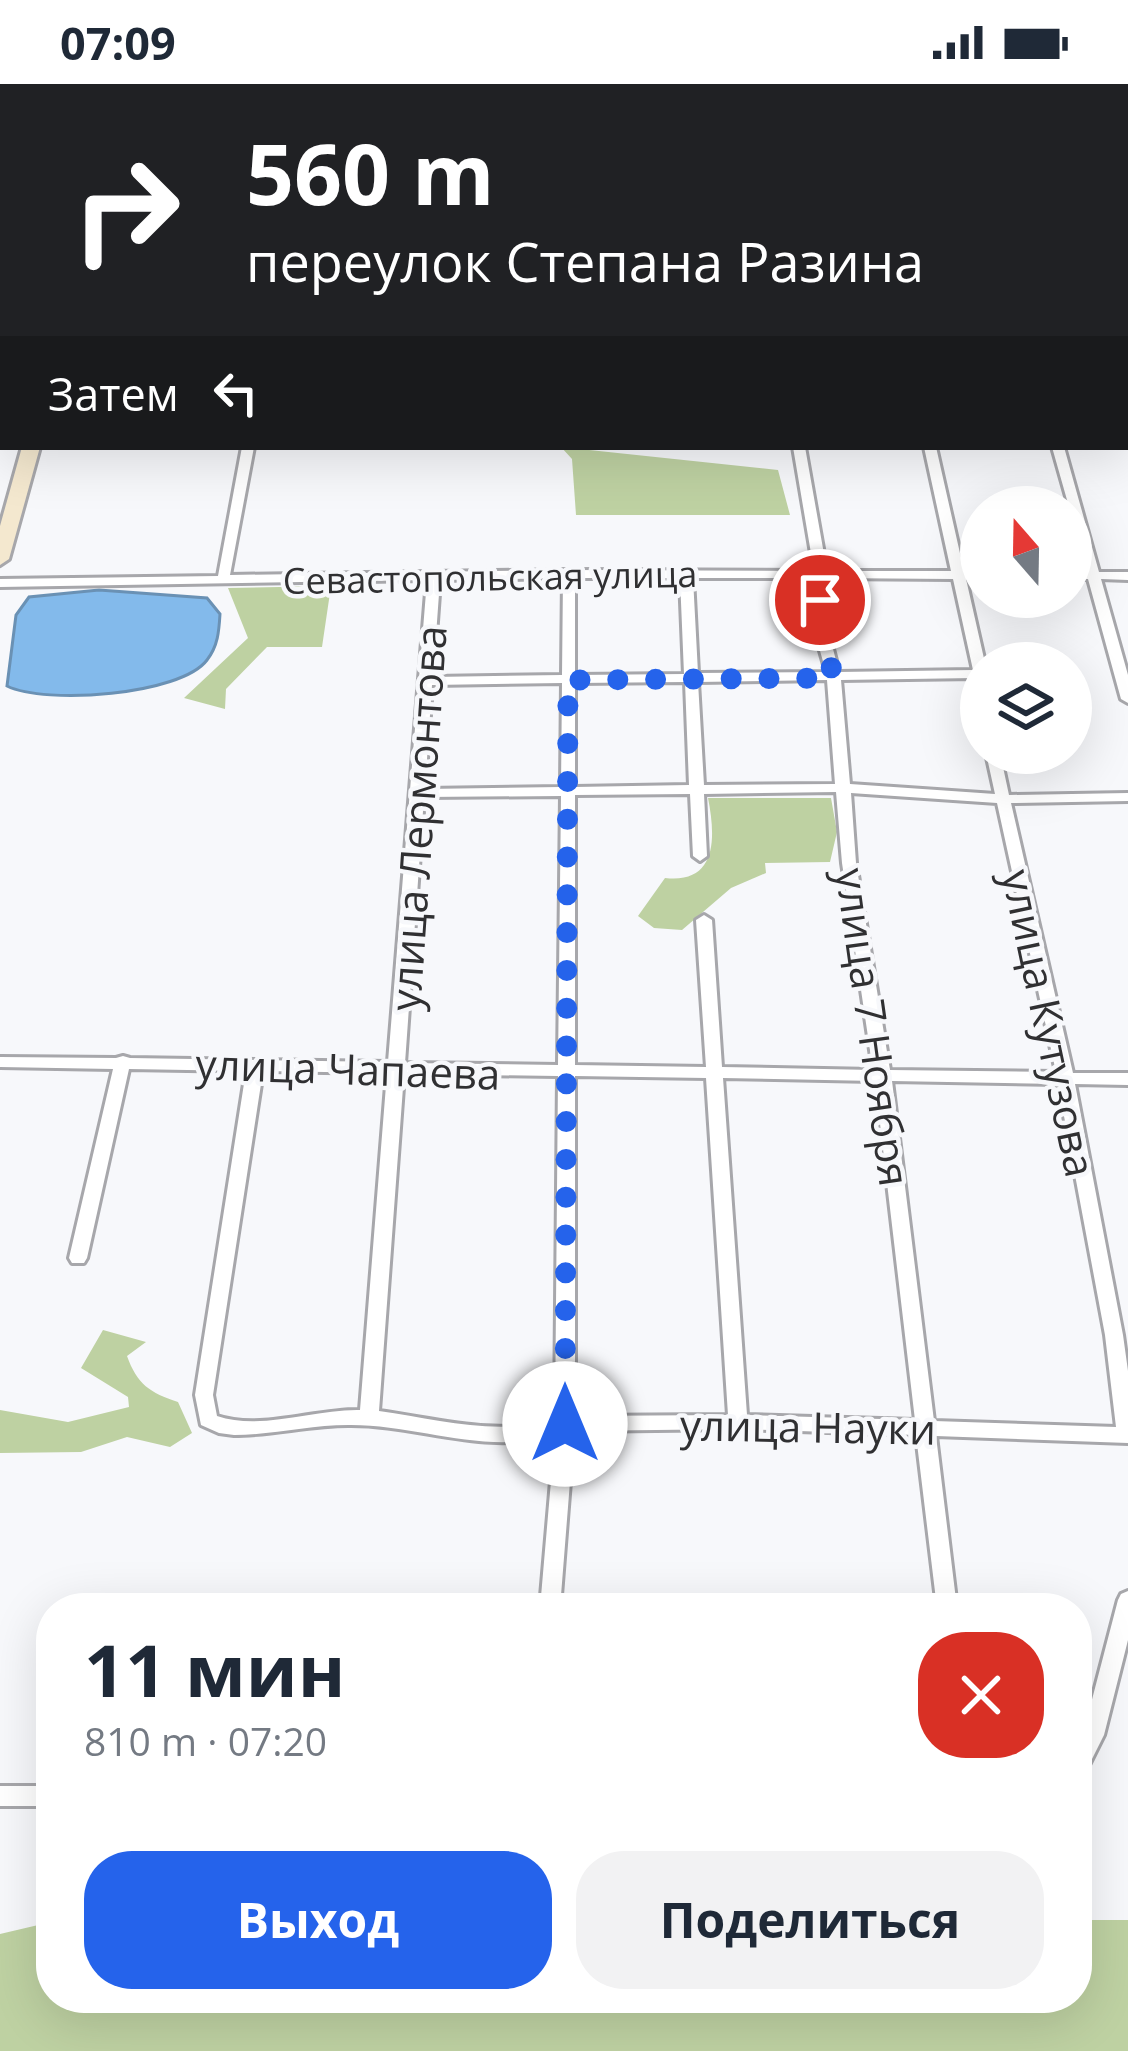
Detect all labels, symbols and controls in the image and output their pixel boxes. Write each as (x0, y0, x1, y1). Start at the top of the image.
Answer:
text: 07:09 (60, 12, 176, 73)
text: 560 m (246, 115, 494, 230)
icon: right (48, 132, 204, 288)
text: переулок Степана Разина (246, 224, 924, 298)
icon: left (203, 360, 269, 426)
text: Затем (48, 363, 179, 424)
north arrow (960, 486, 1092, 618)
map controls (960, 486, 1092, 774)
street label: Севастопольская улица (282, 549, 698, 605)
pin (769, 549, 871, 651)
icon: arrive (787, 567, 853, 633)
street label: улица Лермонтова (375, 623, 459, 1013)
button: layers (960, 642, 1092, 774)
street label: улица 7 Ноября (823, 864, 925, 1190)
street label: улица Кутузова (990, 864, 1110, 1182)
street label: улица Чапаева (194, 1034, 502, 1102)
position arrow (502, 1361, 628, 1487)
street label: улица Науки (679, 1395, 937, 1457)
text: 11 мин (84, 1620, 345, 1718)
button: close (918, 1632, 1044, 1758)
text: 810 m · 07:20 (84, 1714, 327, 1767)
button: Выход (84, 1851, 552, 1989)
button: Поделиться (576, 1851, 1044, 1989)

